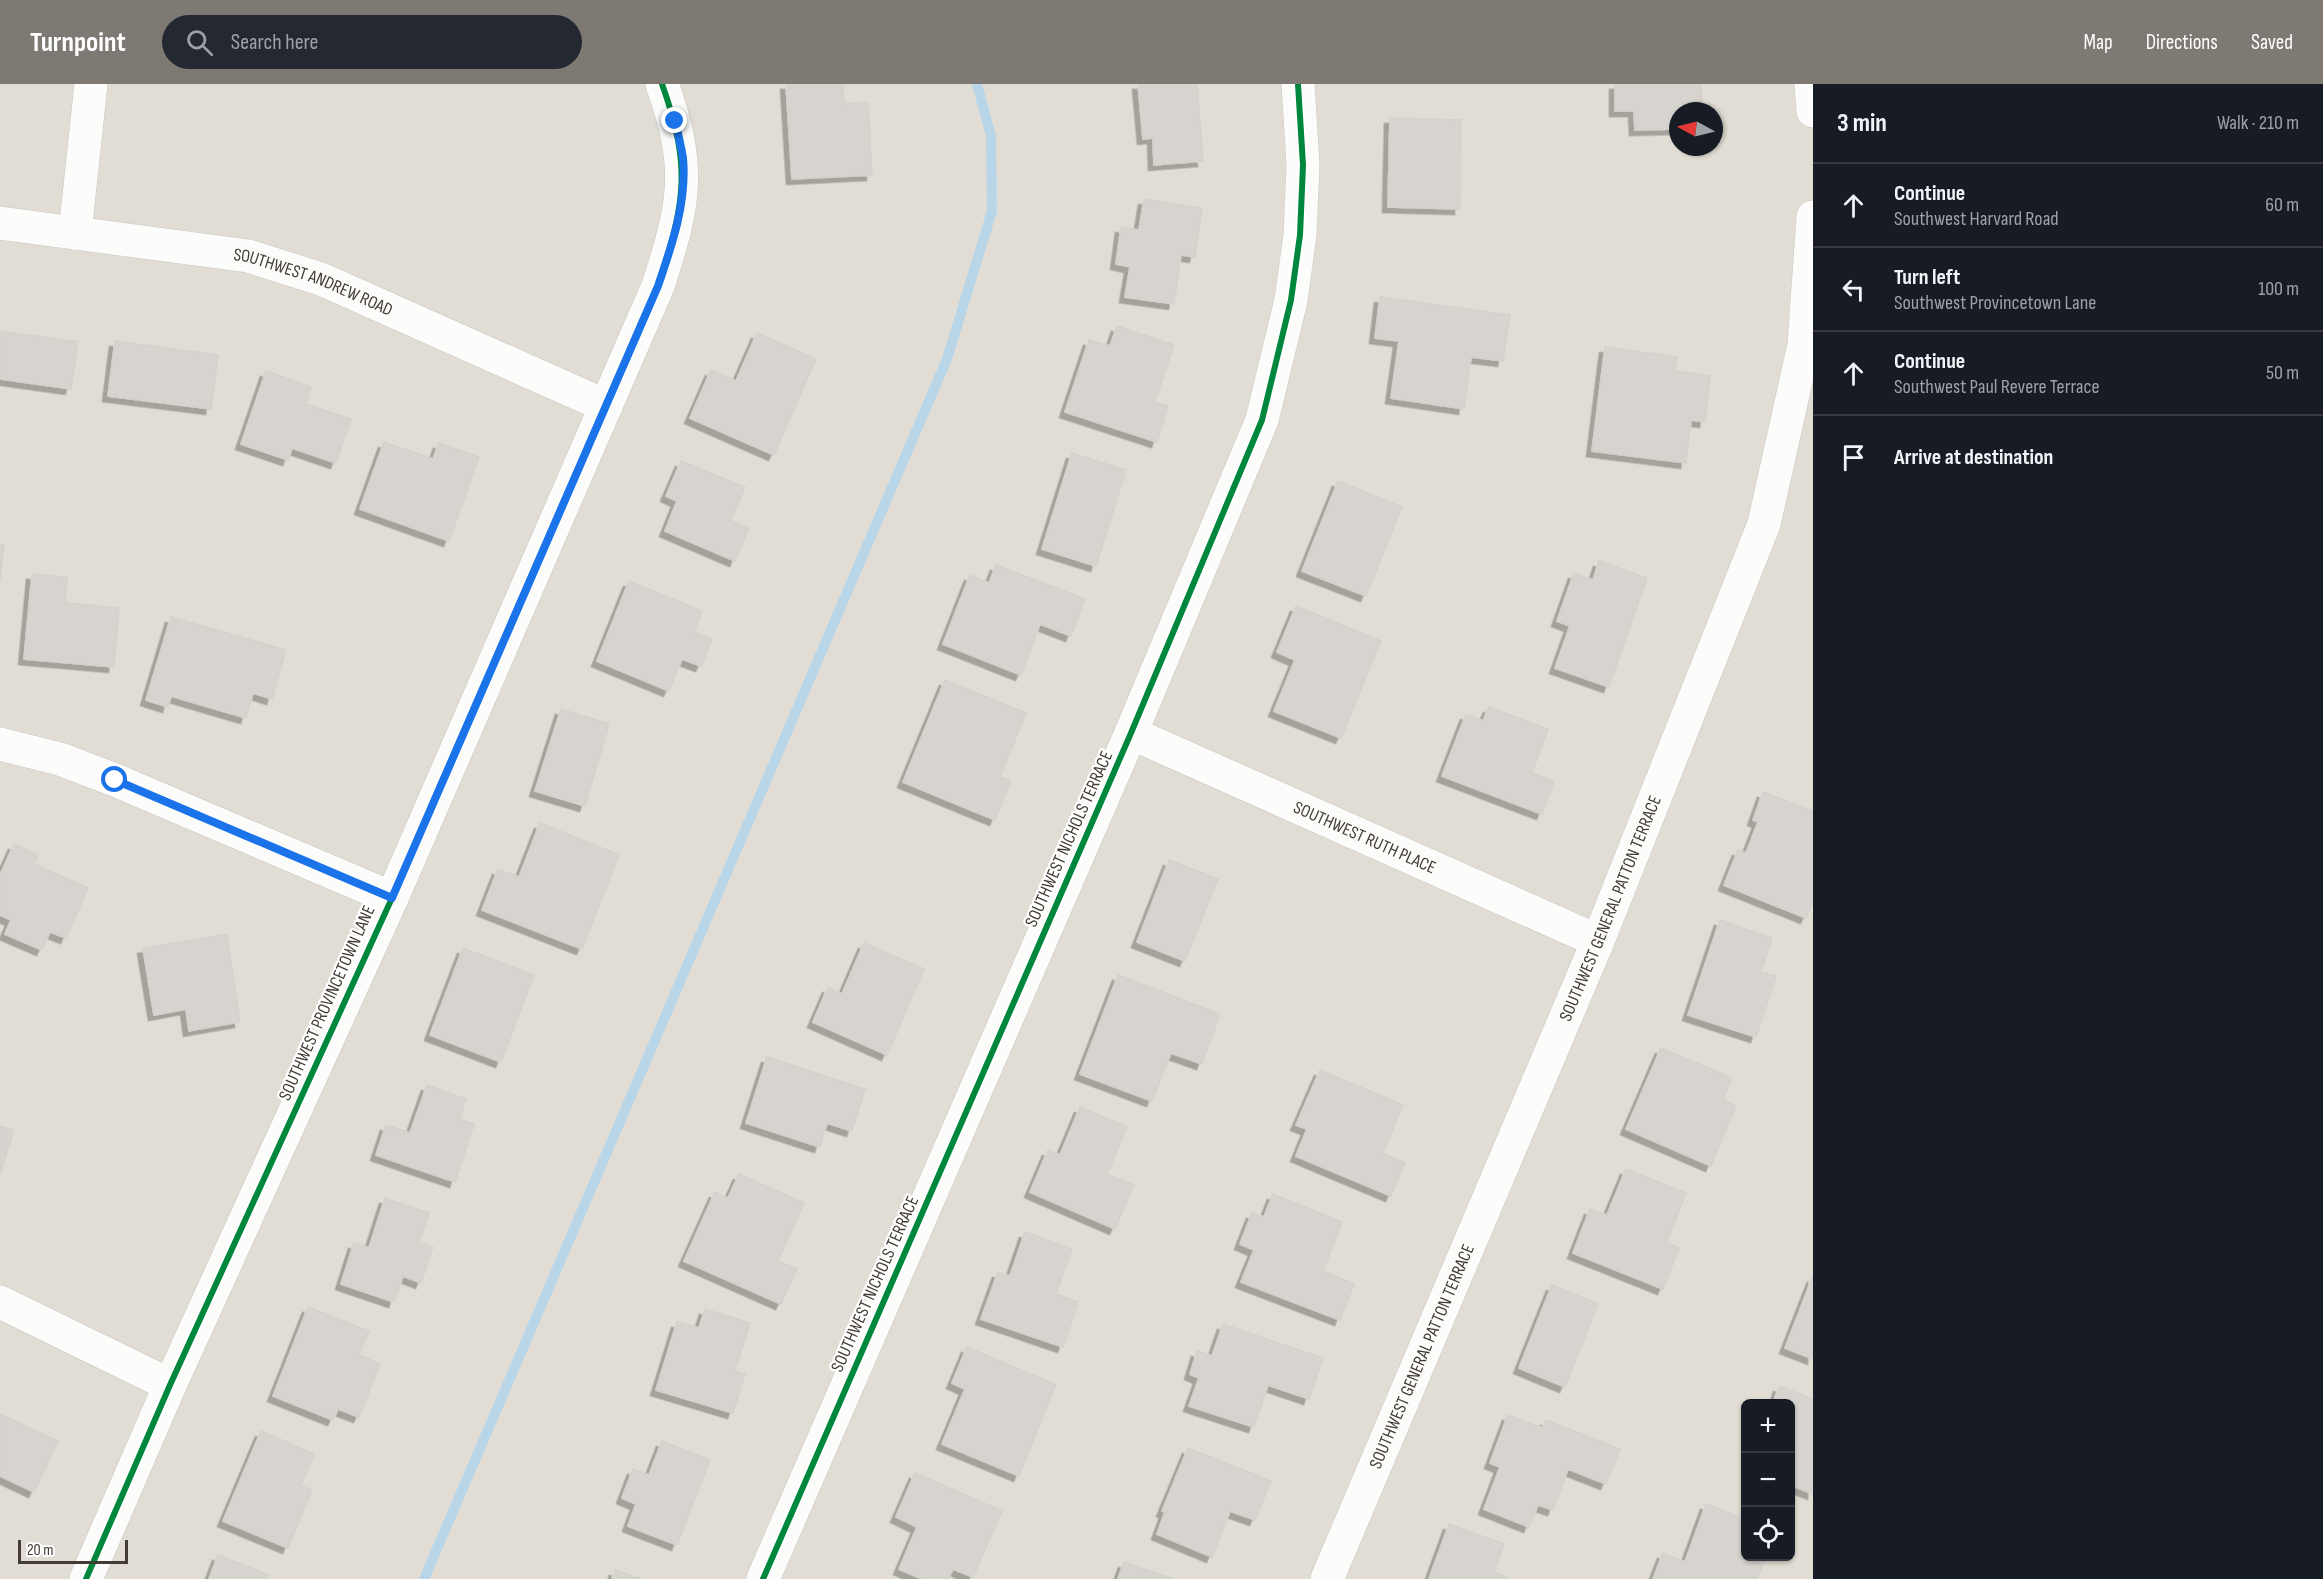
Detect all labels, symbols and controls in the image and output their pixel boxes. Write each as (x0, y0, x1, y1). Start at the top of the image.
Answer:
search box (162, 15, 582, 69)
text: Turnpoint (30, 26, 126, 59)
icon: search (183, 26, 216, 59)
text: Search here (231, 29, 318, 56)
text: Map (2083, 30, 2113, 55)
text: Directions (2146, 30, 2218, 55)
text: Saved (2251, 30, 2293, 55)
north arrow (1669, 102, 1723, 156)
route end (661, 107, 687, 133)
text: 3 min (1837, 108, 1887, 139)
text: Walk · 210 m (2217, 111, 2299, 135)
text: Continue (1894, 180, 1965, 207)
icon: ahead (1837, 189, 1870, 222)
text: 60 m (2265, 193, 2299, 217)
text: Southwest Harvard Road (1894, 207, 2059, 231)
street label: SOUTHWEST ANDREW ROAD (232, 244, 396, 320)
text: Turn left (1894, 264, 1960, 291)
icon: left (1837, 273, 1870, 306)
text: 100 m (2258, 277, 2299, 301)
text: Southwest Provincetown Lane (1894, 291, 2096, 315)
text: Continue (1894, 348, 1965, 375)
icon: ahead (1837, 357, 1870, 390)
text: 50 m (2266, 361, 2299, 385)
text: Southwest Paul Revere Terrace (1894, 375, 2099, 399)
icon: arrive (1837, 441, 1870, 474)
text: Arrive at destination (1894, 444, 2053, 471)
street label: SOUTHWEST NICHOLS TERRACE (1021, 748, 1117, 930)
route start (101, 766, 127, 792)
street label: SOUTHWEST GENERAL PATTON TERRACE (1555, 792, 1665, 1024)
street label: SOUTHWEST RUTH PLACE (1290, 796, 1439, 878)
street label: SOUTHWEST PROVINCETOWN LANE (274, 902, 380, 1104)
street label: SOUTHWEST NICHOLS TERRACE (827, 1193, 923, 1375)
street label: SOUTHWEST GENERAL PATTON TERRACE (1365, 1241, 1479, 1472)
map controls (1741, 1399, 1795, 1561)
button: + (1741, 1399, 1795, 1453)
button: − (1741, 1453, 1795, 1507)
button: locate (1741, 1507, 1795, 1561)
scale bar (18, 1537, 128, 1564)
text: 20 m (27, 1541, 54, 1560)

